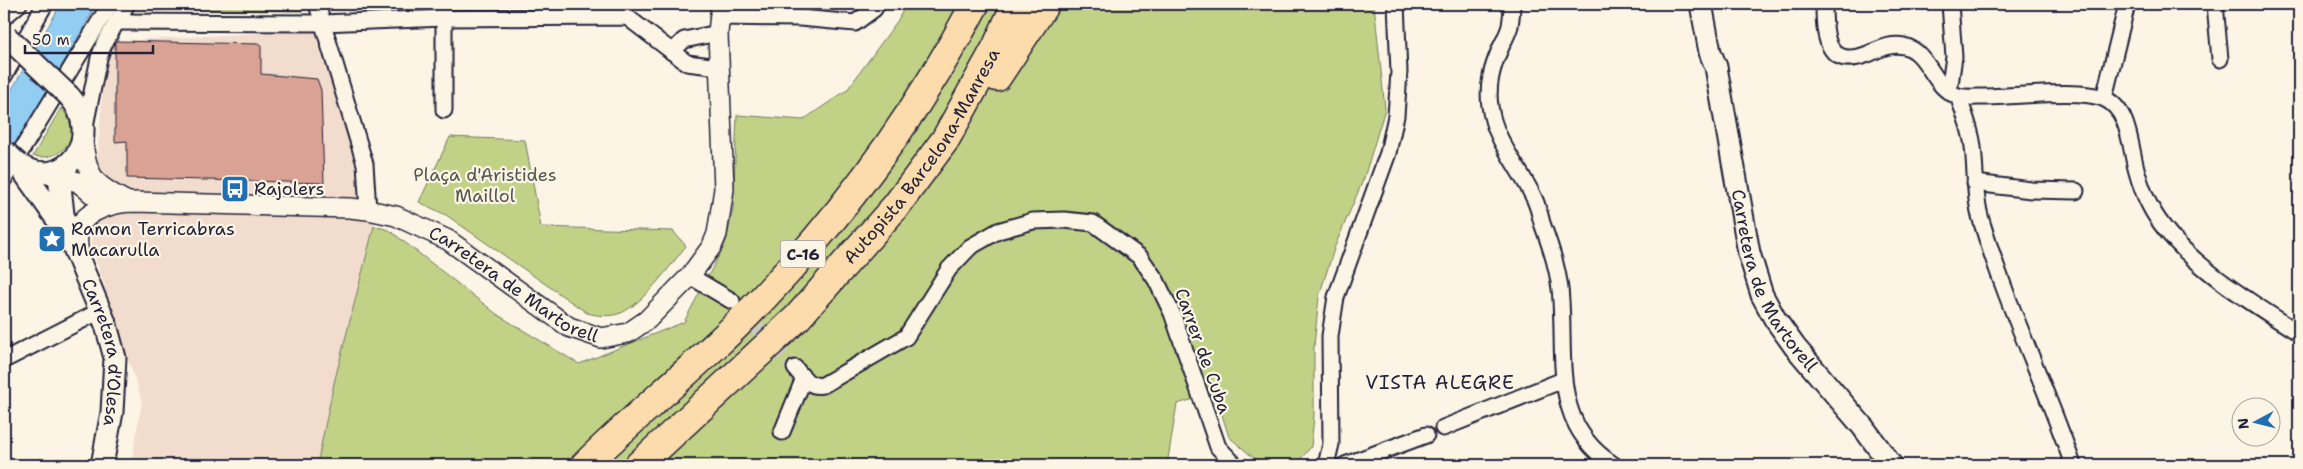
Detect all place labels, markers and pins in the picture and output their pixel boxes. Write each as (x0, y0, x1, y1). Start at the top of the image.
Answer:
bus stop icon: Rajolers (220, 174, 250, 204)
place label: Rajolers (254, 177, 324, 201)
place label: Ramon Terricabras Macarulla (71, 217, 235, 262)
place icon: Ramon Terricabras Macarulla (37, 224, 67, 254)

